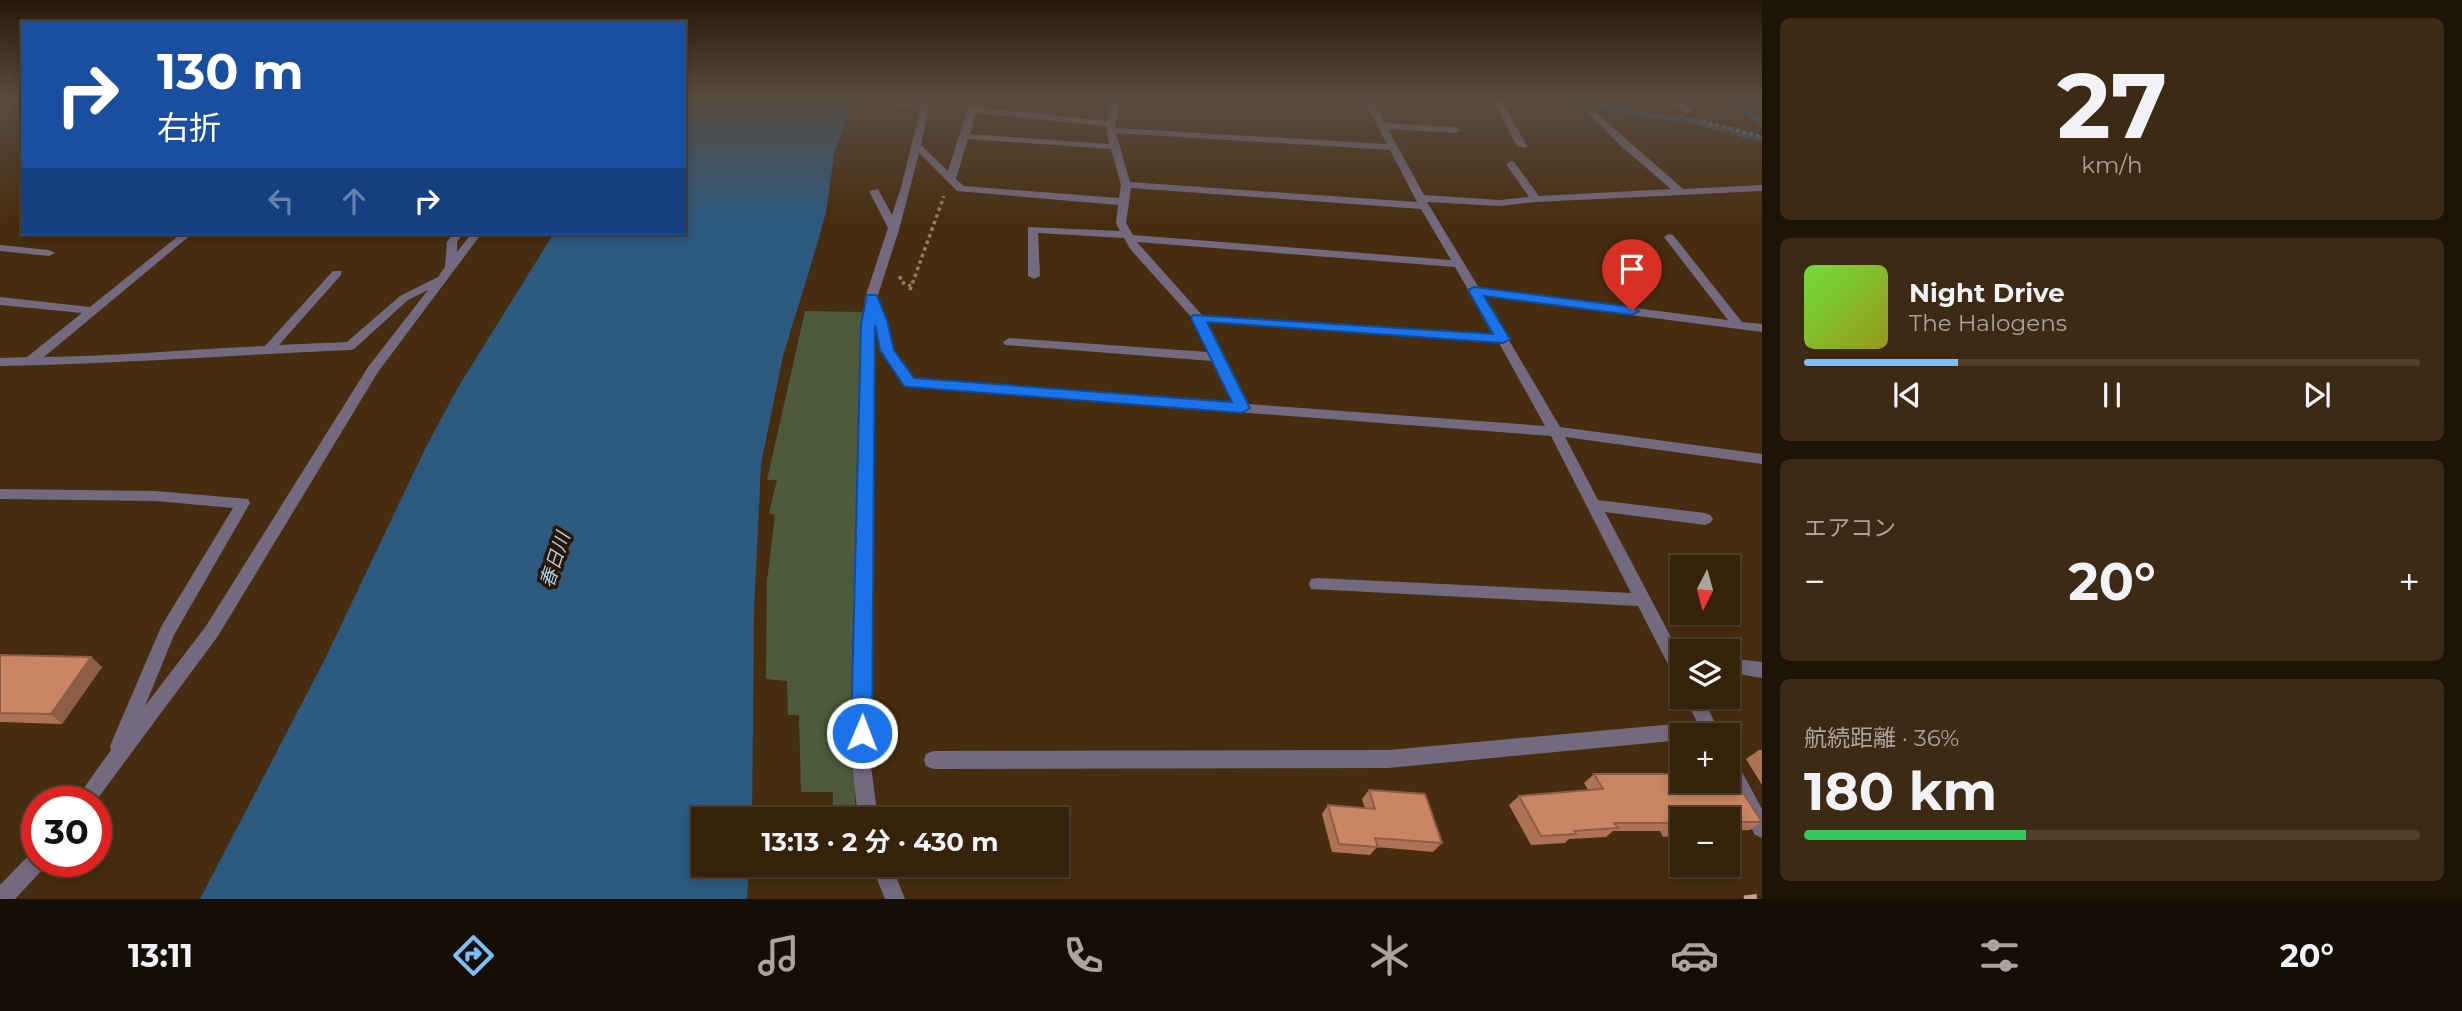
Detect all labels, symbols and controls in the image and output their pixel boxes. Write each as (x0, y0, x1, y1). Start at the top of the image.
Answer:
text: 130 m (157, 42, 304, 101)
icon: right (42, 49, 133, 140)
text: 27 (2057, 50, 2167, 161)
text: 右折 (157, 108, 221, 147)
text: km/h (2081, 151, 2143, 179)
icon: left (262, 182, 300, 220)
icon: ahead (335, 182, 373, 220)
icon: right (408, 182, 446, 220)
pin (1602, 239, 1662, 311)
icon: arrive (1613, 250, 1651, 288)
text: Night Drive (1909, 277, 2065, 309)
text: The Halogens (1909, 309, 2067, 337)
icon: previous (1888, 376, 1926, 414)
icon: pause (2093, 376, 2131, 414)
icon: next (2298, 376, 2336, 414)
text: エアコン (1804, 514, 1896, 542)
water label: 春日川 (535, 527, 575, 591)
text: 20° (2068, 550, 2156, 613)
north arrow (1670, 555, 1740, 625)
map controls (1670, 555, 1740, 877)
text: − (1804, 558, 1826, 605)
text: + (2398, 558, 2420, 605)
button: layers (1670, 639, 1740, 709)
position arrow (825, 696, 899, 770)
button: + (1670, 723, 1740, 793)
text: 航続距離 · 36% (1804, 724, 1959, 752)
text: 180 km (1804, 760, 1997, 823)
speed limit sign: 30 (21, 786, 112, 877)
button: − (1670, 807, 1740, 877)
text: 13:13 · 2 分 · 430 m (761, 826, 999, 858)
icon: directions (449, 931, 498, 980)
icon: music (754, 931, 803, 980)
icon: phone (1059, 931, 1108, 980)
icon: climate (1365, 931, 1414, 980)
icon: car (1670, 931, 1719, 980)
icon: filters (1975, 931, 2024, 980)
text: 13:11 (128, 936, 193, 975)
text: 20° (2280, 936, 2334, 975)

